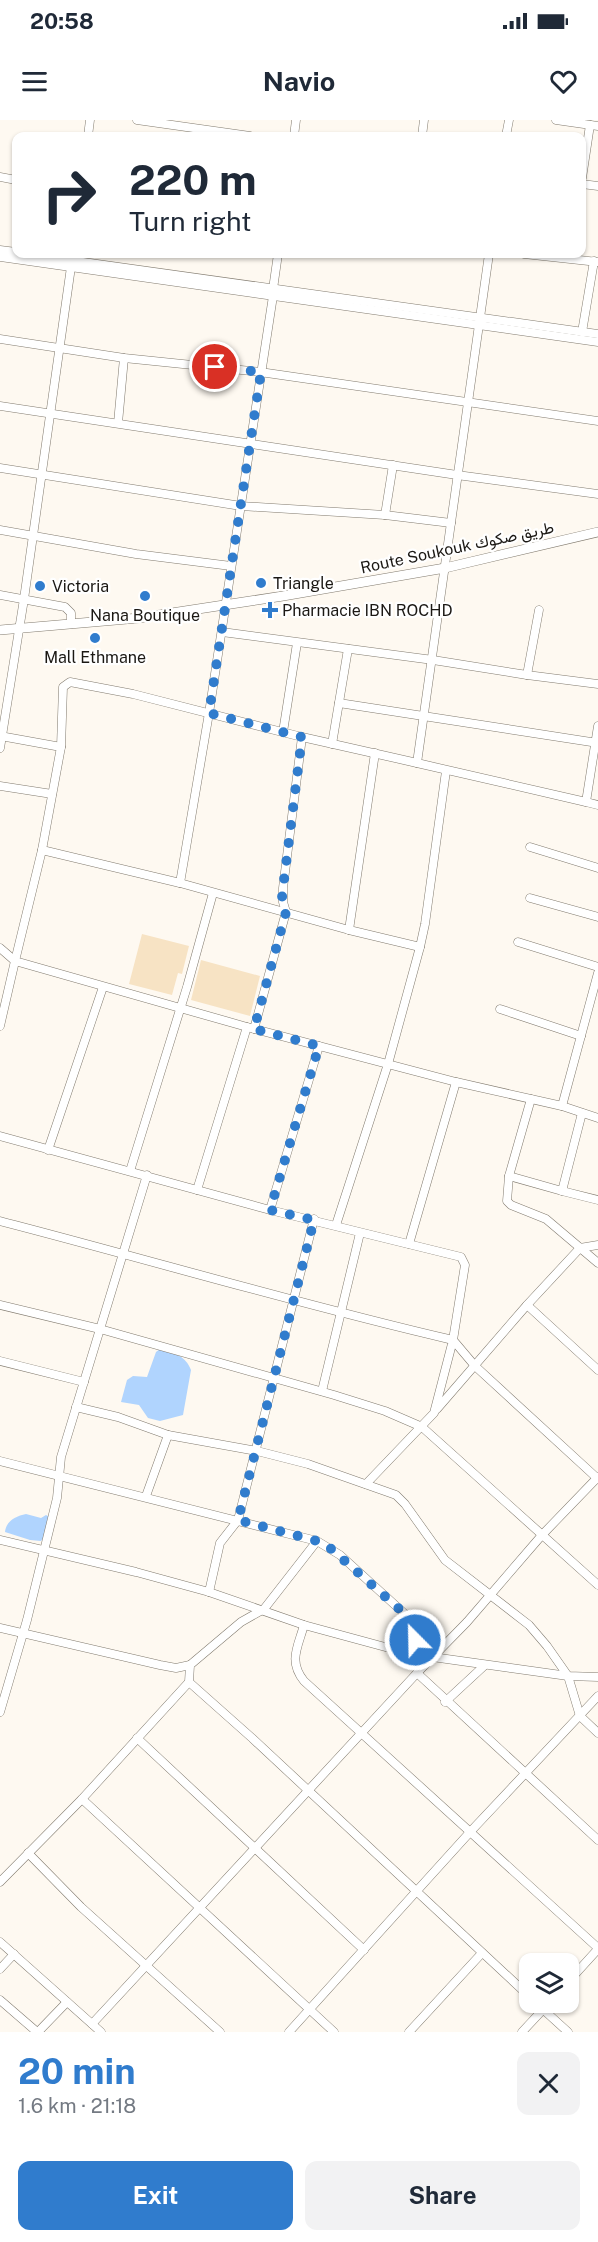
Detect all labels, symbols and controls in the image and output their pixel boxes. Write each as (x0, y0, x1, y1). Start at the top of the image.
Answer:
text: 20:58 (30, 8, 94, 34)
icon: menu (18, 65, 51, 98)
text: Navio (263, 65, 335, 97)
icon: heart (547, 65, 580, 98)
text: 220 m (129, 155, 257, 204)
icon: right (30, 156, 108, 234)
text: Turn right (129, 205, 252, 237)
pin (189, 341, 240, 392)
icon: arrive (198, 350, 231, 383)
street label: Route Soukouk طريق صكوك (359, 518, 556, 578)
place label: Triangle (273, 574, 334, 593)
marker: Triangle (254, 576, 268, 590)
place label: Victoria (52, 577, 109, 596)
marker: Victoria (33, 579, 47, 593)
marker: Nana Boutique (138, 589, 152, 603)
place label: Pharmacie IBN ROCHD (282, 601, 453, 620)
marker: Pharmacie IBN ROCHD (263, 603, 277, 617)
place label: Nana Boutique (90, 606, 200, 625)
marker: Mall Ethmane (88, 631, 102, 645)
place label: Mall Ethmane (44, 648, 146, 667)
position arrow (383, 1608, 447, 1672)
map controls (519, 1953, 579, 2013)
button: layers (519, 1953, 579, 2013)
text: 20 min (18, 2050, 136, 2092)
button: close (517, 2052, 580, 2115)
text: 1.6 km · 21:18 (18, 2094, 136, 2118)
button: Exit (18, 2161, 293, 2230)
button: Share (305, 2161, 580, 2230)

